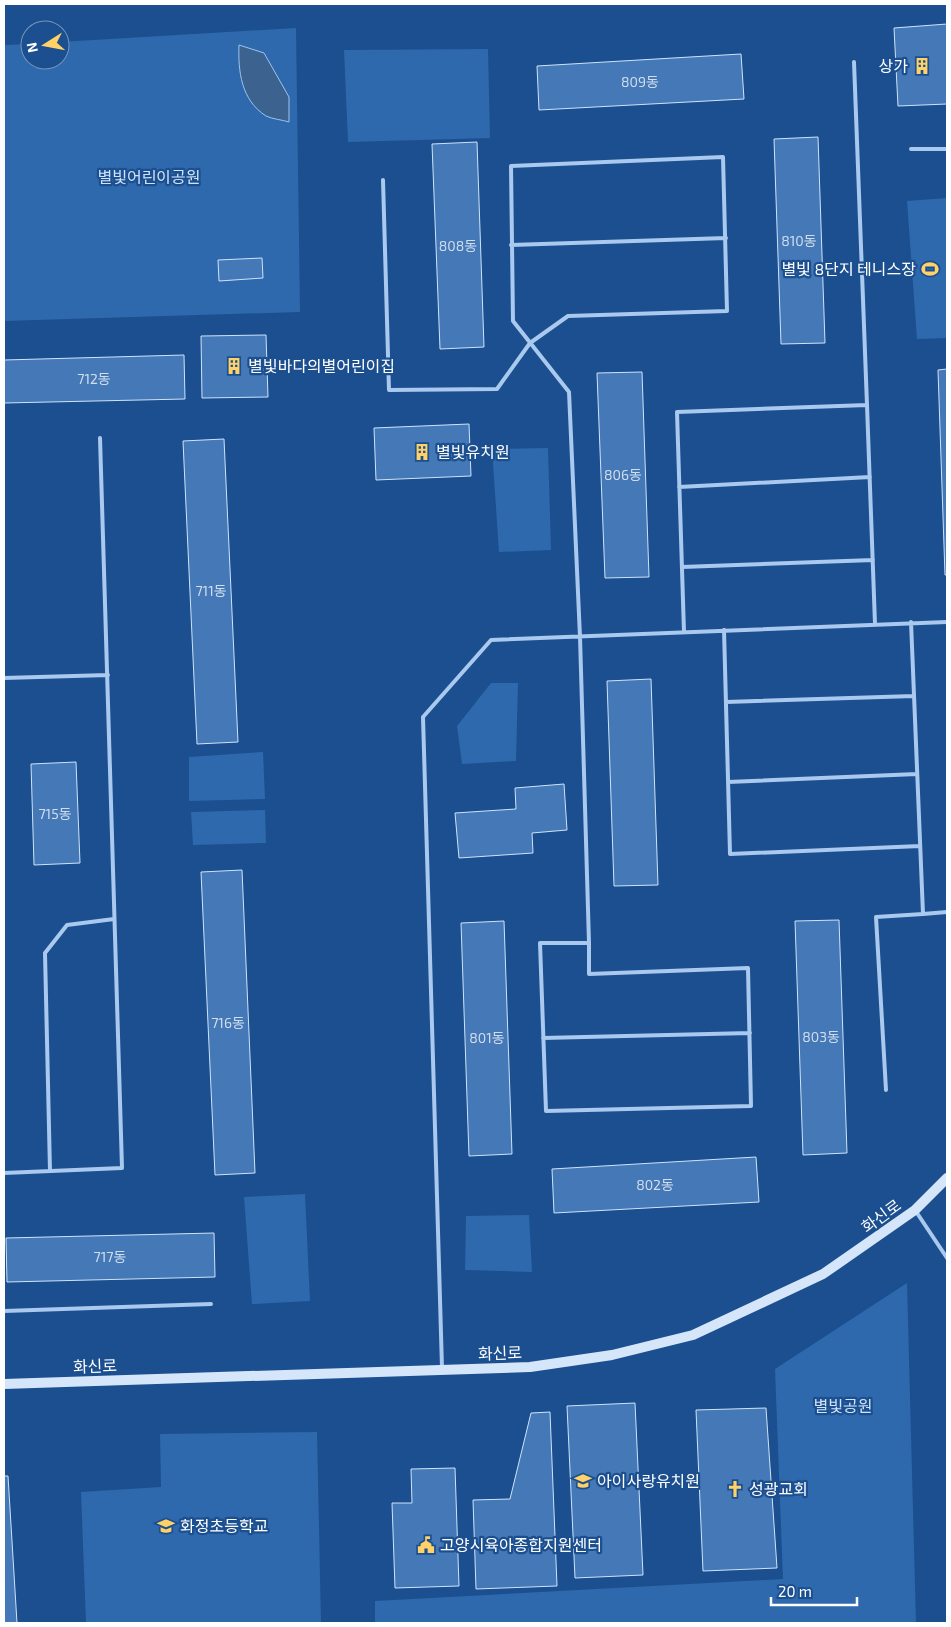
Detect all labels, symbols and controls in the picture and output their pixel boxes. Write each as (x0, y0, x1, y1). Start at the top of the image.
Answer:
north arrow (20, 20, 70, 70)
text: N (22, 41, 41, 54)
place label: 상가 (879, 56, 908, 75)
building icon: 상가 (912, 56, 932, 76)
house number: 809동 (621, 73, 659, 90)
park label: 별빛어린이공원 (97, 167, 201, 186)
house number: 810동 (781, 232, 817, 249)
house number: 808동 (439, 237, 477, 254)
place label: 별빛 8단지 테니스장 (781, 259, 916, 278)
sports icon: 별빛 8단지 테니스장 (920, 259, 940, 279)
building icon: 별빛바다의별어린이집 (224, 356, 244, 376)
place label: 별빛바다의별어린이집 (248, 356, 395, 375)
house number: 712동 (77, 370, 111, 387)
building icon: 별빛유치원 (412, 442, 432, 462)
place label: 별빛유치원 (436, 442, 510, 461)
house number: 806동 (604, 466, 642, 483)
house number: 711동 (195, 582, 227, 599)
house number: 715동 (38, 805, 72, 822)
house number: 716동 (211, 1014, 245, 1031)
house number: 803동 (802, 1028, 840, 1045)
house number: 801동 (469, 1029, 505, 1046)
house number: 802동 (636, 1176, 674, 1193)
street label: 화신로 (857, 1195, 904, 1236)
house number: 717동 (94, 1248, 127, 1265)
street label: 화신로 (478, 1342, 523, 1363)
street label: 화신로 (73, 1355, 118, 1376)
park label: 별빛공원 (814, 1396, 872, 1415)
school or university icon: 아이사랑유치원 (573, 1471, 593, 1491)
place label: 아이사랑유치원 (597, 1471, 700, 1490)
church icon: 성광교회 (725, 1479, 745, 1499)
place label: 성광교회 (749, 1479, 808, 1498)
school or university icon: 화정초등학교 (156, 1516, 176, 1536)
place label: 화정초등학교 (180, 1516, 268, 1535)
public building icon: 고양시육아종합지원센터 (416, 1535, 436, 1555)
place label: 고양시육아종합지원센터 (440, 1535, 602, 1554)
scale bar (771, 1574, 857, 1606)
text: 20 m (778, 1582, 812, 1600)

